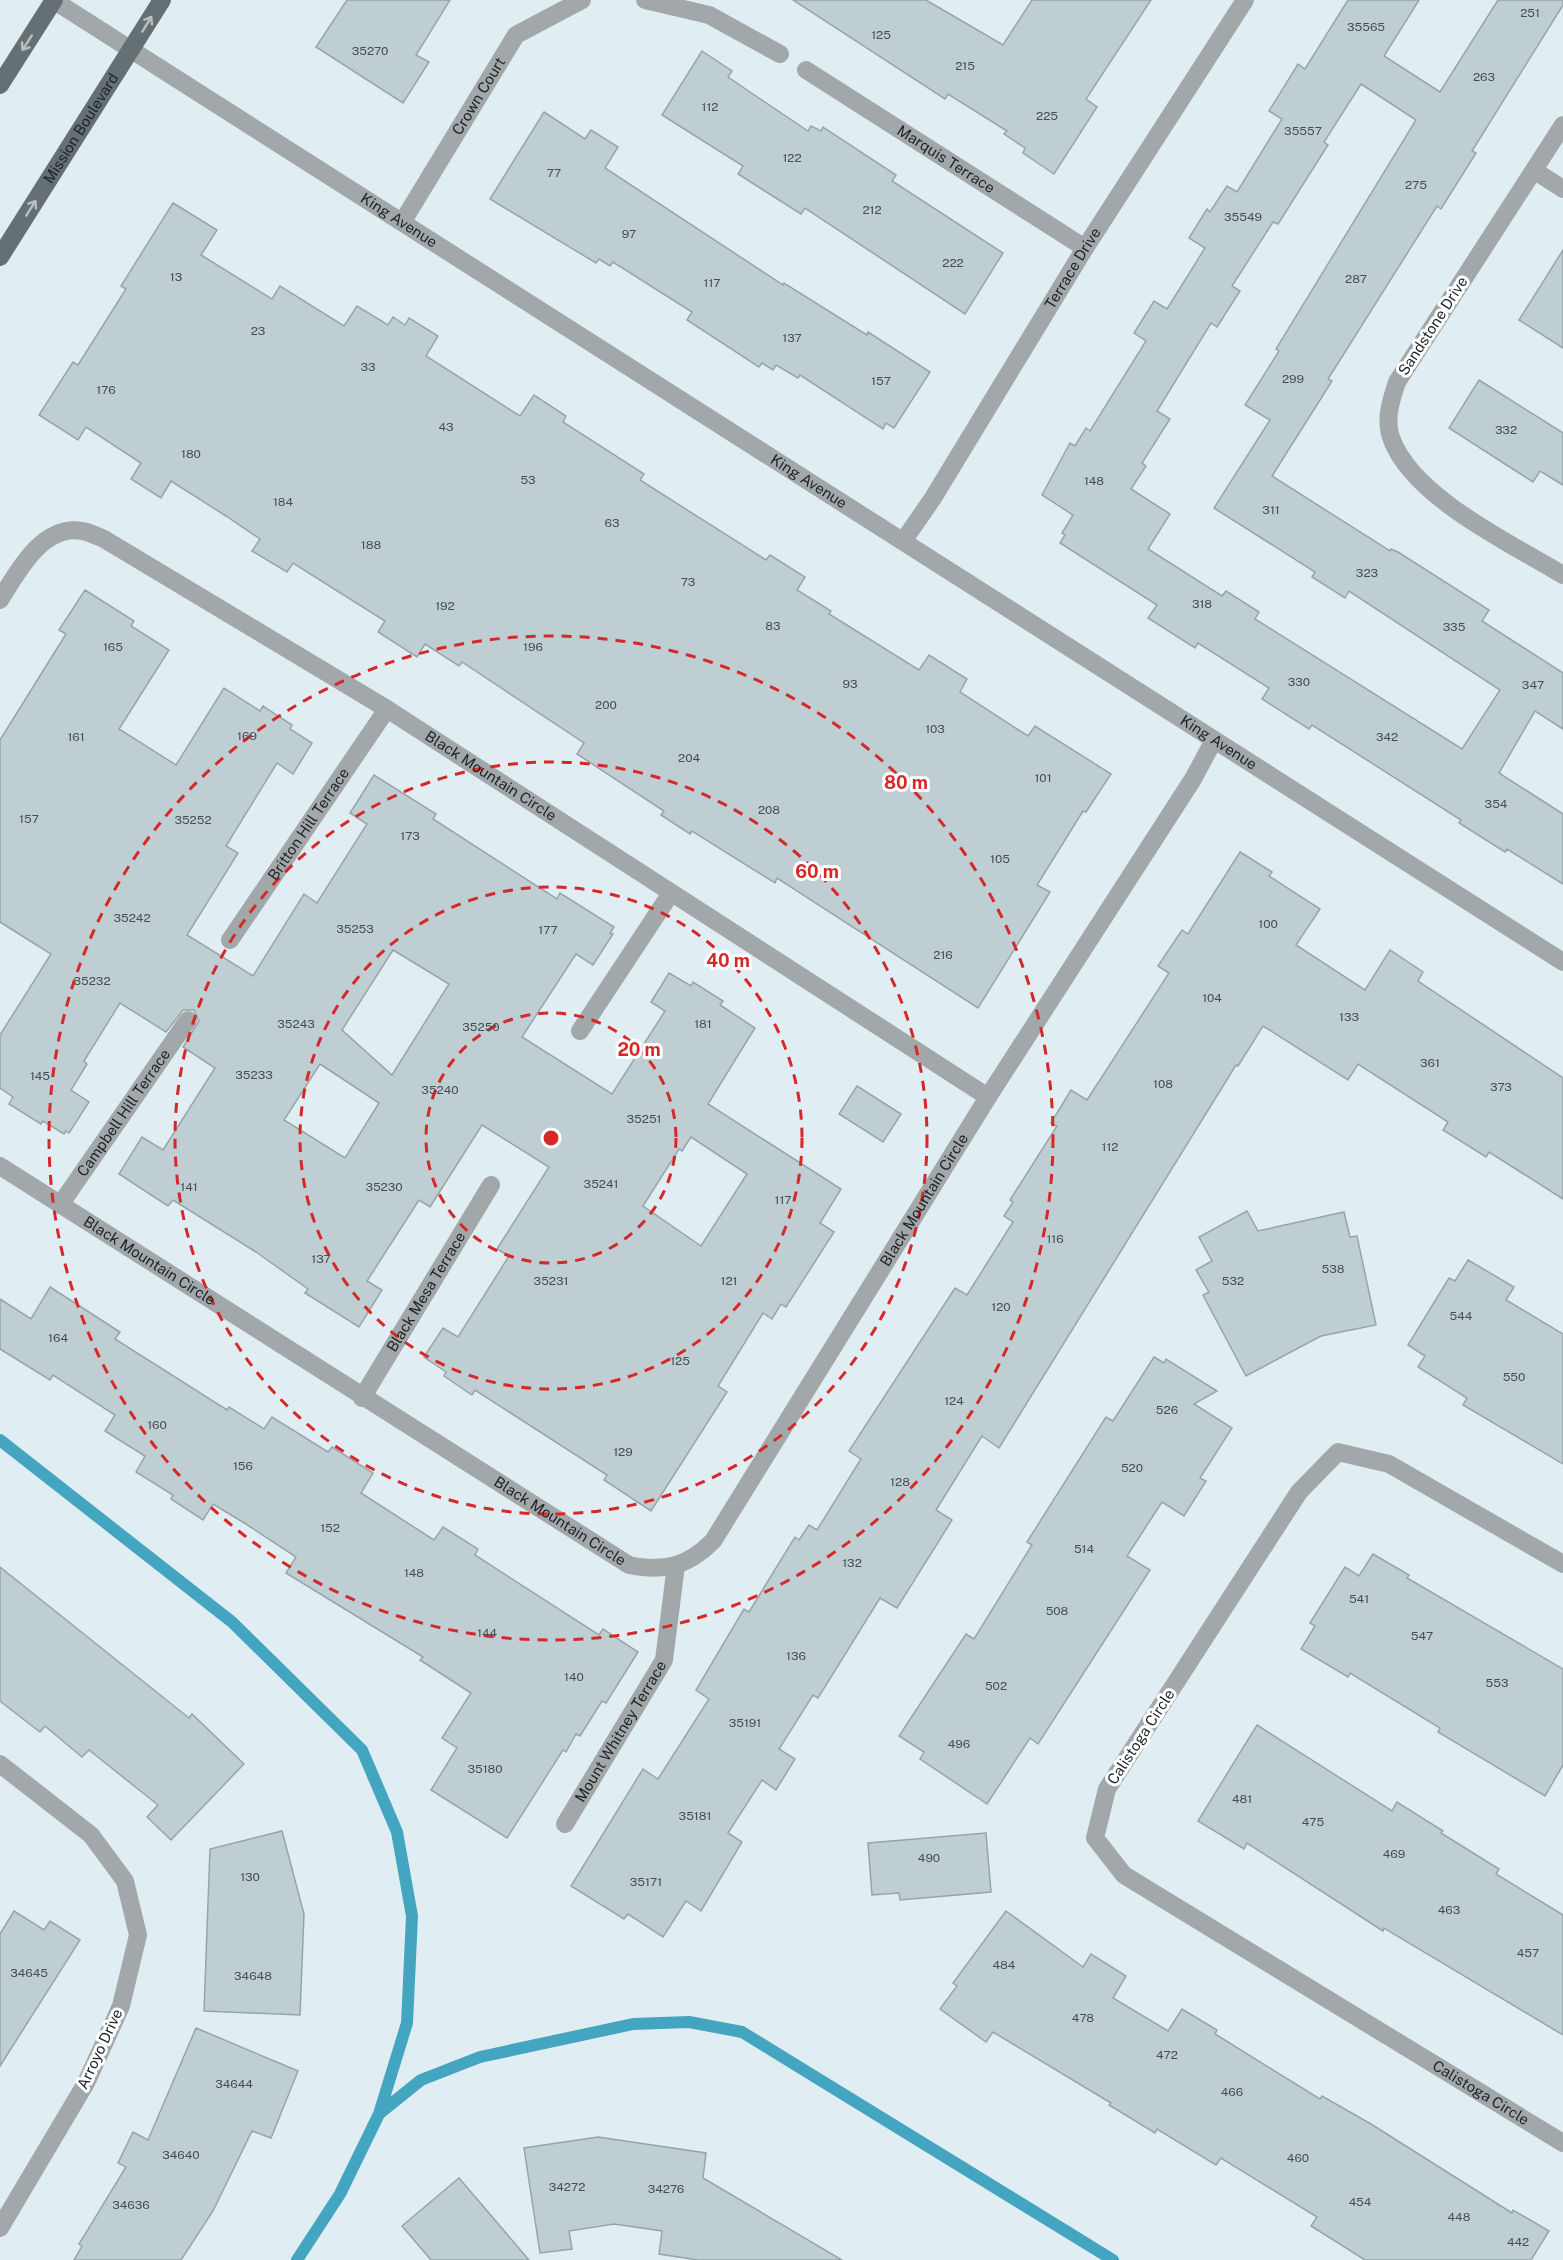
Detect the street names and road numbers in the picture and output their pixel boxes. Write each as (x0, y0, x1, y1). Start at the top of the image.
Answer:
street label: Crown Court (448, 54, 508, 138)
street label: Mission Boulevard (40, 70, 122, 186)
street label: Marquis Terrace (894, 121, 998, 196)
street label: King Avenue (358, 189, 440, 250)
street label: Terrace Drive (1041, 224, 1104, 312)
street label: Sandstone Drive (1394, 273, 1471, 378)
street label: King Avenue (768, 450, 850, 512)
street label: King Avenue (1177, 712, 1260, 773)
street label: Black Mountain Circle (422, 727, 560, 824)
street label: Britton Hill Terrace (264, 765, 352, 883)
street label: Campbell Hill Terrace (73, 1046, 173, 1180)
street label: Black Mountain Circle (876, 1130, 971, 1269)
street label: Black Mountain Circle (81, 1212, 219, 1308)
street label: Black Mesa Terrace (383, 1229, 469, 1355)
street label: Black Mountain Circle (491, 1473, 629, 1569)
street label: Mount Whitney Terrace (571, 1658, 670, 1805)
street label: Calistoga Circle (1104, 1686, 1178, 1787)
street label: Arroyo Drive (74, 2006, 126, 2092)
street label: Calistoga Circle (1430, 2056, 1532, 2128)

